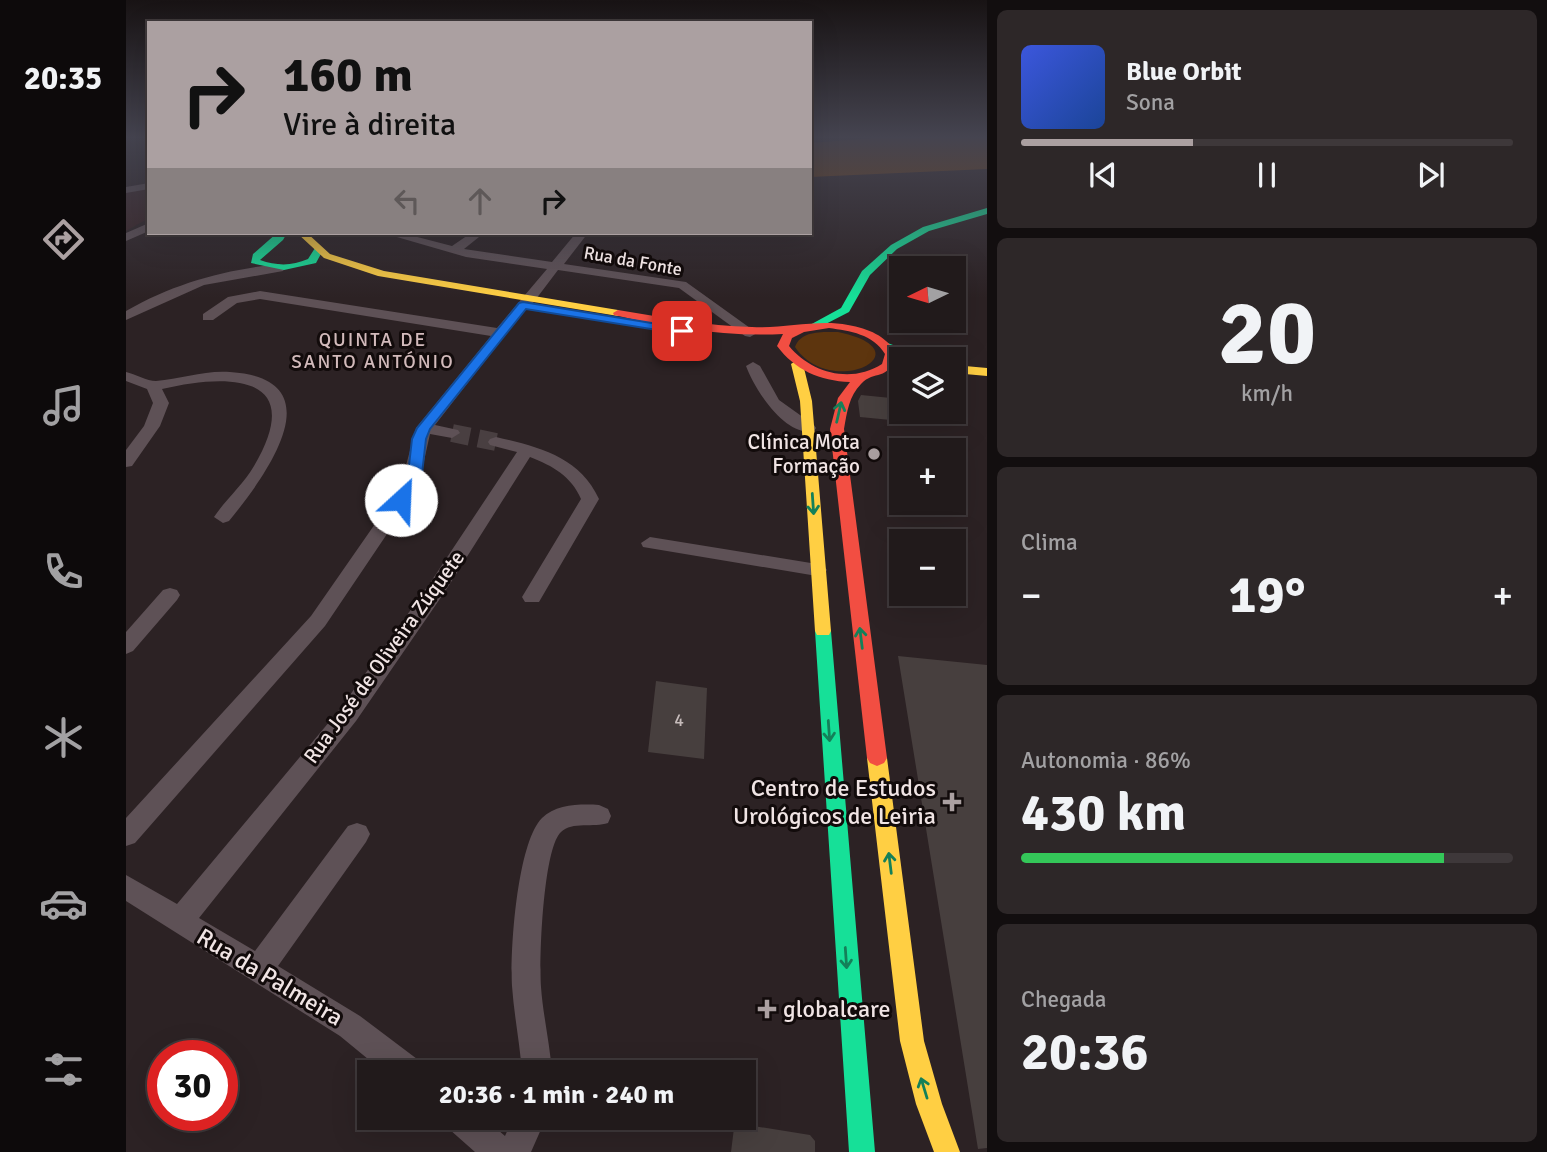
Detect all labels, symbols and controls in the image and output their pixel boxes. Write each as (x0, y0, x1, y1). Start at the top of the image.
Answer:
text: 160 m (283, 45, 413, 105)
icon: right (168, 49, 259, 140)
text: Blue Orbit (1126, 56, 1242, 88)
text: 20:35 (24, 59, 102, 98)
text: Sona (1126, 88, 1175, 117)
text: Vire à direita (283, 105, 456, 144)
icon: previous (1084, 156, 1122, 194)
icon: pause (1248, 156, 1286, 194)
icon: next (1412, 156, 1450, 194)
icon: left (388, 182, 426, 220)
icon: ahead (461, 182, 499, 220)
icon: right (534, 182, 572, 220)
icon: directions (39, 215, 88, 264)
street label: Rua da Fonte (582, 242, 684, 280)
north arrow (889, 256, 966, 332)
map controls (889, 256, 966, 606)
text: 20 (1218, 277, 1316, 390)
pin (652, 301, 712, 361)
icon: arrive (663, 312, 701, 350)
district label: QUINTA DE SANTO ANTÓNIO (291, 328, 455, 374)
button: layers (889, 347, 966, 424)
text: km/h (1241, 379, 1293, 408)
icon: music (39, 381, 88, 430)
one-way arrow (833, 401, 846, 424)
place label: Clínica Mota Formação (748, 429, 860, 479)
button: + (889, 438, 966, 515)
marker: Clínica Mota Formação (866, 446, 882, 462)
position arrow (364, 463, 438, 537)
one-way arrow (807, 493, 820, 515)
text: Clima (1021, 528, 1078, 557)
button: − (889, 529, 966, 606)
street label: Rua José de Oliveira Zúquete (298, 545, 470, 769)
icon: phone (39, 547, 88, 596)
text: 19° (1229, 563, 1305, 627)
text: − (1021, 572, 1042, 619)
text: + (1492, 572, 1513, 619)
one-way arrow (855, 627, 868, 649)
house number: 4 (674, 709, 684, 731)
icon: climate (39, 713, 88, 762)
one-way arrow (823, 720, 836, 742)
text: Autonomia · 86% (1021, 746, 1191, 775)
place label: Centro de Estudos Urológicos de Leiria (733, 773, 936, 831)
text: 430 km (1021, 781, 1186, 845)
marker: Centro de Estudos Urológicos de Leiria (942, 792, 962, 812)
one-way arrow (883, 852, 896, 875)
icon: car (39, 879, 88, 928)
street label: Rua da Palmeira (191, 922, 349, 1032)
one-way arrow (839, 947, 852, 970)
text: Chegada (1021, 985, 1106, 1014)
place label: globalcare (783, 994, 890, 1024)
marker: globalcare (757, 999, 777, 1019)
text: 20:36 (1021, 1020, 1149, 1084)
speed limit sign: 30 (147, 1040, 238, 1131)
icon: filters (39, 1045, 88, 1094)
one-way arrow (917, 1077, 930, 1099)
text: 20:36 · 1 min · 240 m (439, 1079, 674, 1111)

